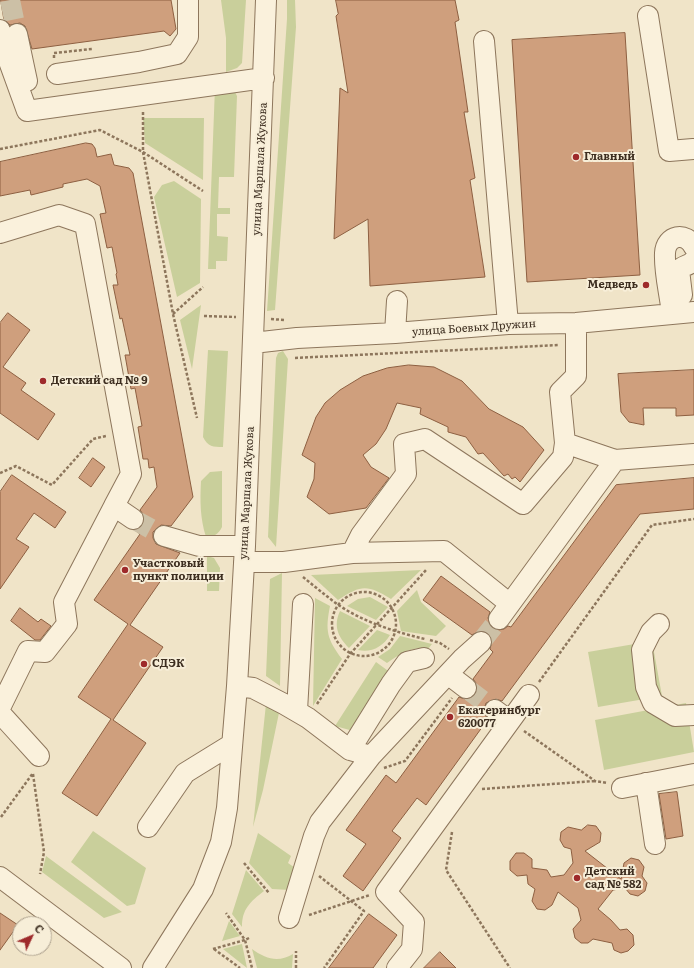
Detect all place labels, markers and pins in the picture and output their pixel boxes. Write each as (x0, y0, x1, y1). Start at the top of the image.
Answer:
place label: Главный (584, 150, 635, 164)
marker: Главный (571, 152, 581, 162)
place label: Медведь (588, 278, 638, 292)
marker: Медведь (641, 280, 651, 290)
place label: Детский сад № 9 (51, 374, 148, 388)
marker: Детский сад № 9 (38, 376, 48, 386)
place label: Участковый пункт полиции (133, 557, 224, 583)
marker: Участковый пункт полиции (120, 565, 130, 575)
place label: СДЭК (152, 657, 184, 671)
marker: СДЭК (139, 659, 149, 669)
place label: Екатеринбург 620077 (458, 704, 540, 730)
marker: Екатеринбург 620077 (445, 712, 455, 722)
place label: Детский сад № 582 (585, 865, 641, 891)
marker: Детский сад № 582 (572, 873, 582, 883)

